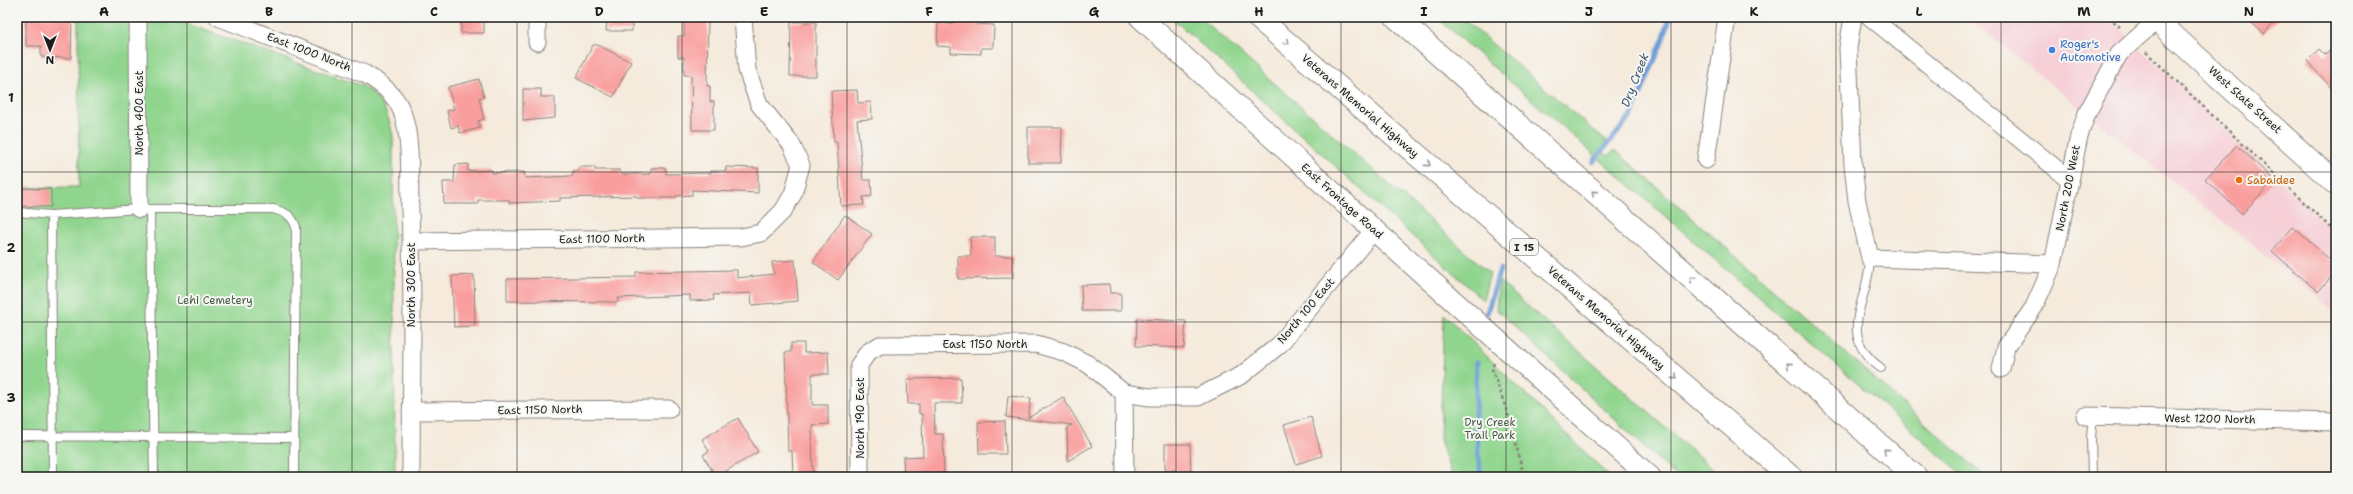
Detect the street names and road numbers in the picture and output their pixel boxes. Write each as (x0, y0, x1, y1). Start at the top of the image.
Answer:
street label: East 1000 North (265, 29, 354, 75)
street label: Veterans Memorial Highway (1298, 51, 1422, 161)
street label: West State Street (2205, 63, 2285, 137)
street label: North 400 East (132, 70, 147, 156)
street label: North 200 West (2052, 143, 2084, 232)
street label: East Frontage Road (1297, 160, 1387, 242)
street label: East 1100 North (559, 231, 645, 247)
road number: I 15 (1510, 239, 1538, 255)
street label: North 300 East (404, 242, 419, 328)
street label: Veterans Memorial Highway (1544, 263, 1668, 373)
street label: North 100 East (1274, 275, 1338, 347)
street label: East 1150 North (942, 337, 1028, 352)
street label: North 190 East (853, 377, 868, 459)
street label: East 1150 North (497, 402, 583, 418)
street label: West 1200 North (2164, 411, 2256, 427)

